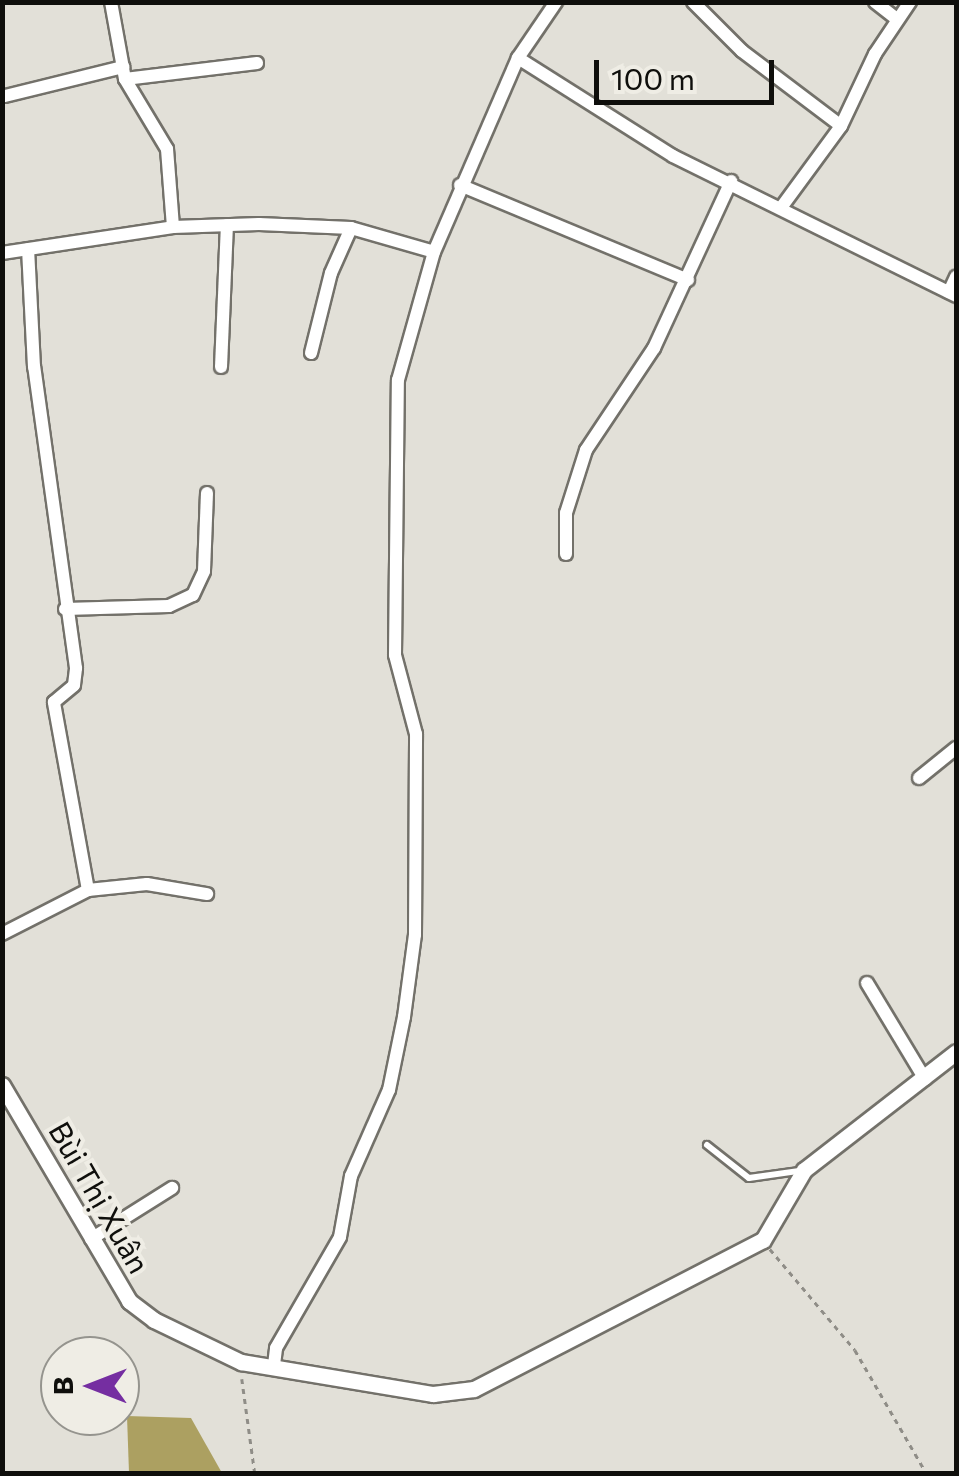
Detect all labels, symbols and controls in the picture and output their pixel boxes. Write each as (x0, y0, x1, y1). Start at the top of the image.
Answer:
scale bar (599, 40, 779, 102)
text: 100 m (611, 59, 695, 96)
street label: Bùi Thị Xuân (42, 1115, 158, 1279)
north arrow (40, 1336, 140, 1436)
text: B (45, 1377, 79, 1395)

